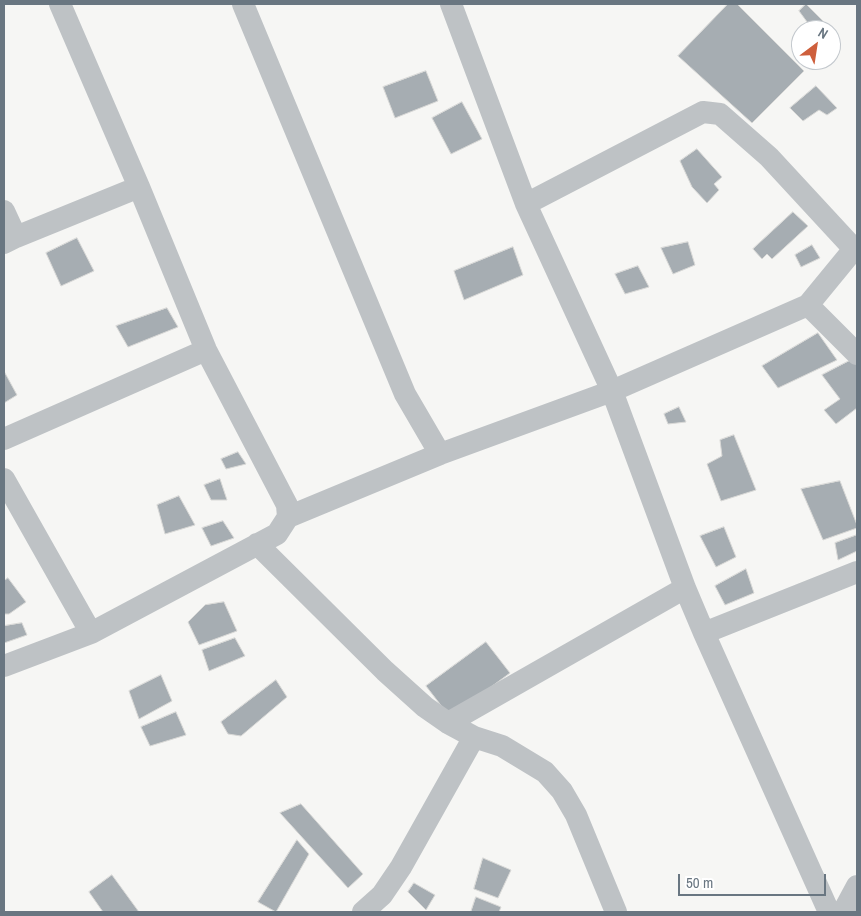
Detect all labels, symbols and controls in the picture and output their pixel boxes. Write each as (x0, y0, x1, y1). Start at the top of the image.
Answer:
north arrow (791, 20, 841, 70)
text: N (815, 23, 831, 43)
scale bar (681, 864, 828, 896)
text: 50 m (686, 872, 713, 893)

